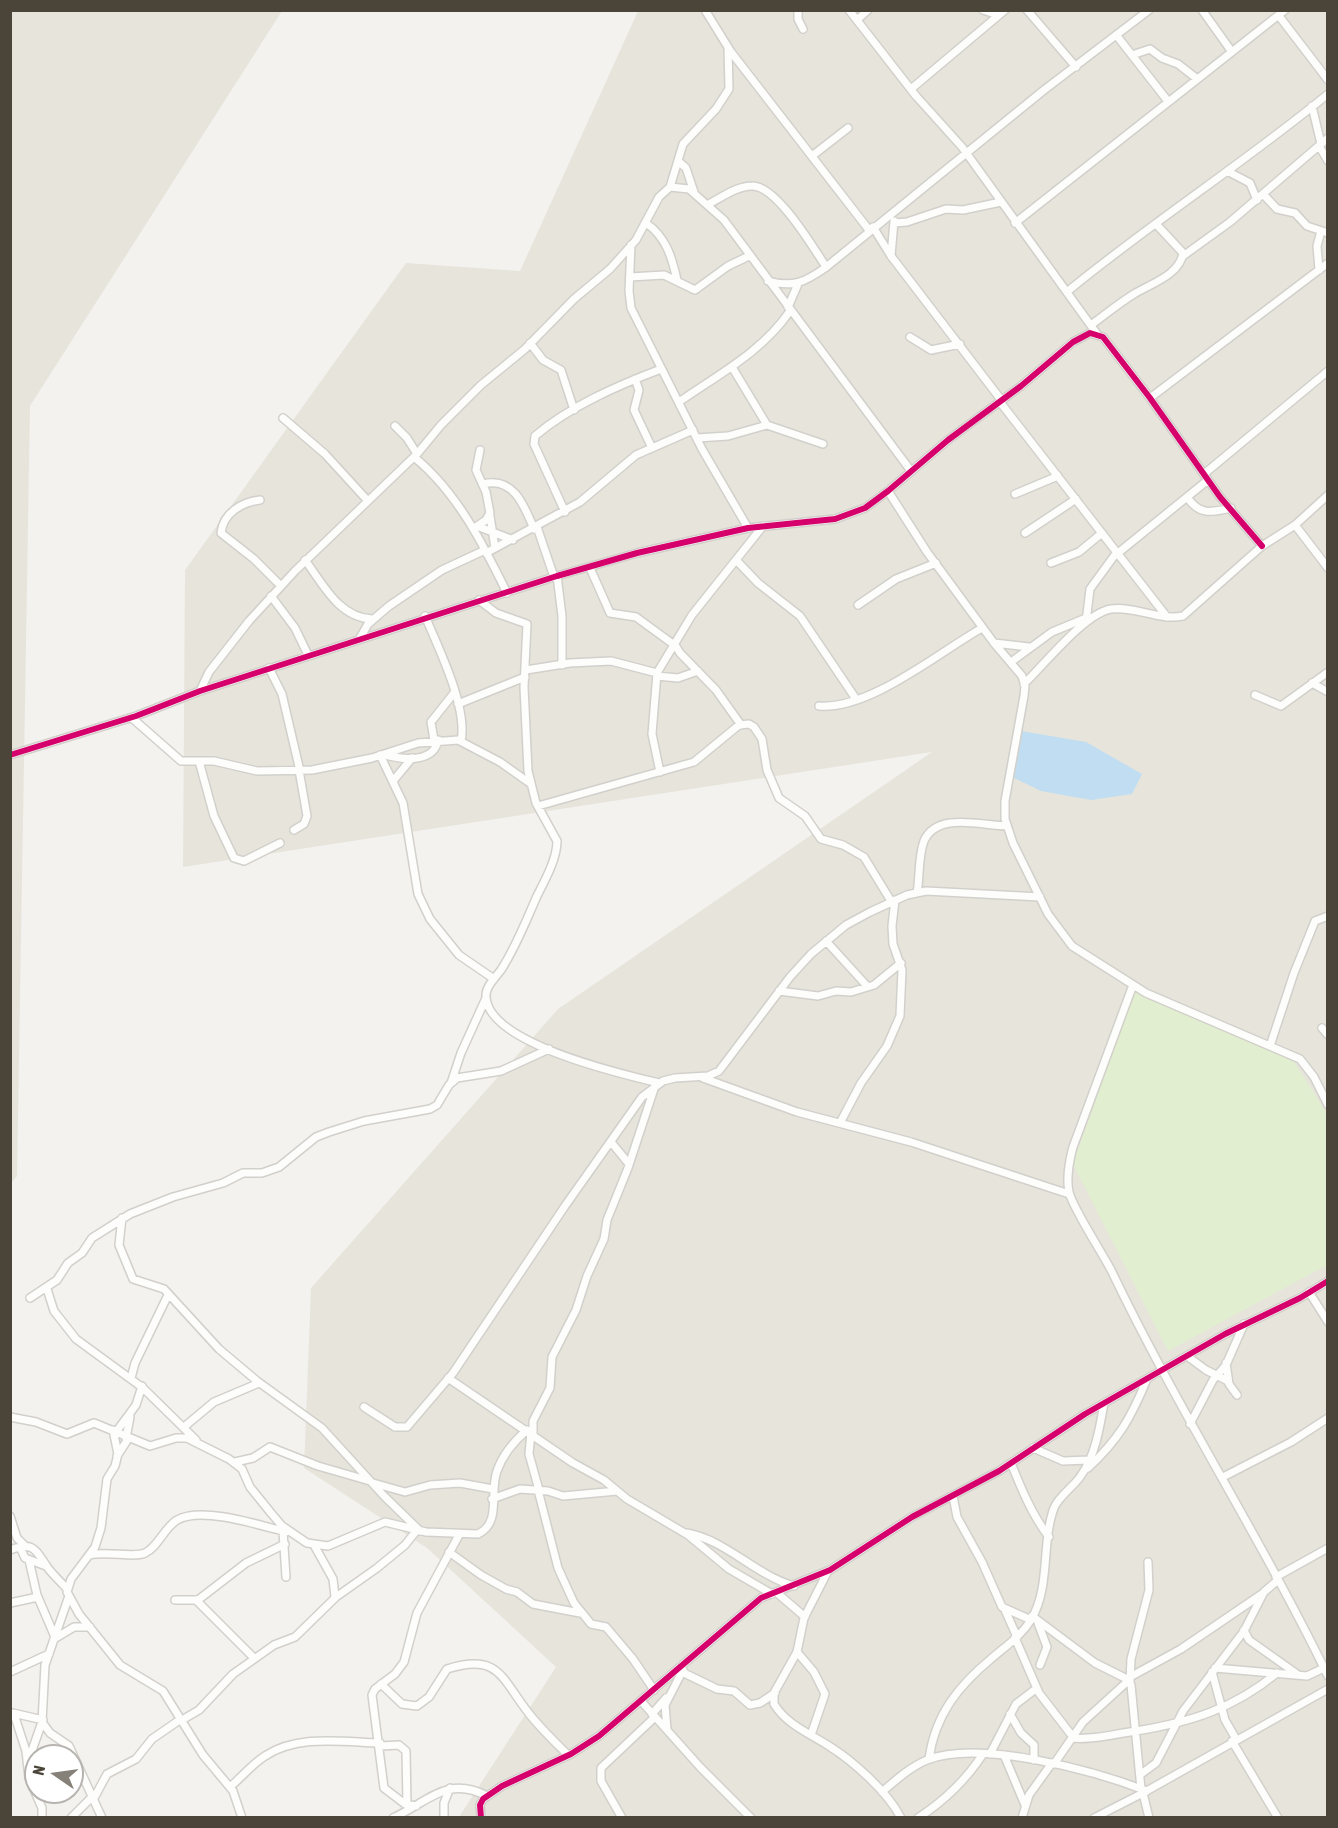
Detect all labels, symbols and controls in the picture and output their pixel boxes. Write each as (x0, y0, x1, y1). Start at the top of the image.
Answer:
north arrow (24, 1744, 84, 1804)
text: N (29, 1764, 48, 1777)

